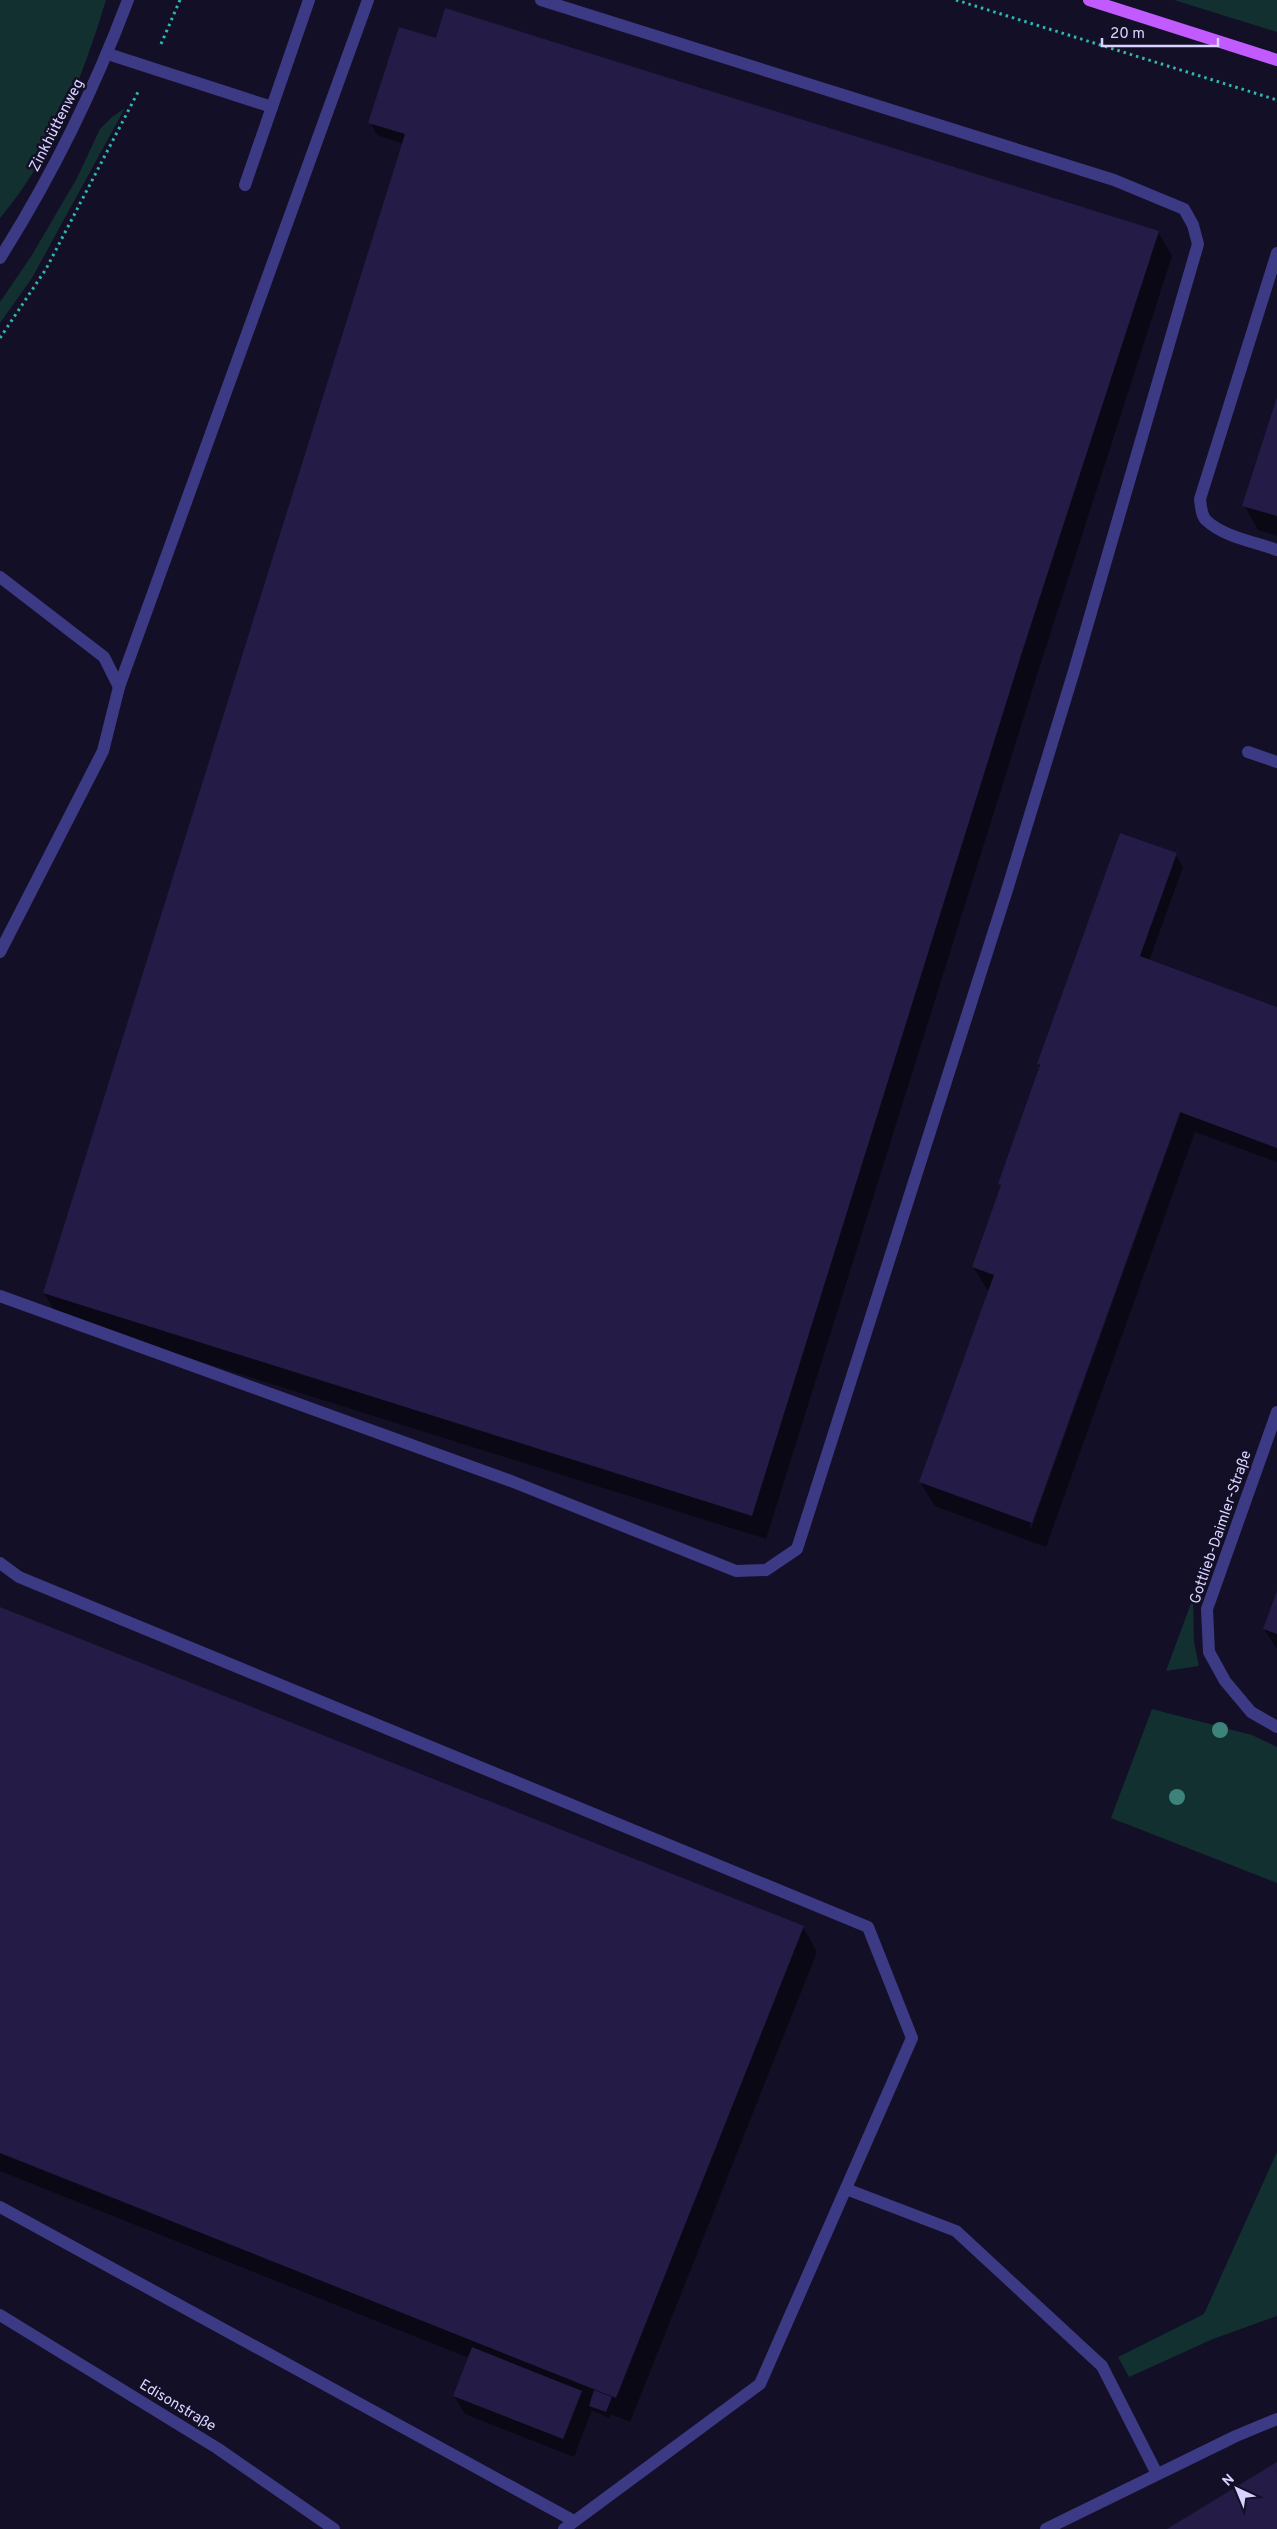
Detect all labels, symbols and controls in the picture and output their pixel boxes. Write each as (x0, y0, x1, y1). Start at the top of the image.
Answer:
scale bar (1102, 15, 1218, 47)
text: 20 m (1110, 25, 1145, 44)
street label: Zinkhüttenweg (26, 76, 89, 175)
street label: Gottlieb-Daimler-Straße (1186, 1448, 1257, 1607)
street label: Edisonstraße (135, 2376, 219, 2437)
north arrow (1212, 2464, 1262, 2514)
text: N (1219, 2471, 1239, 2490)

